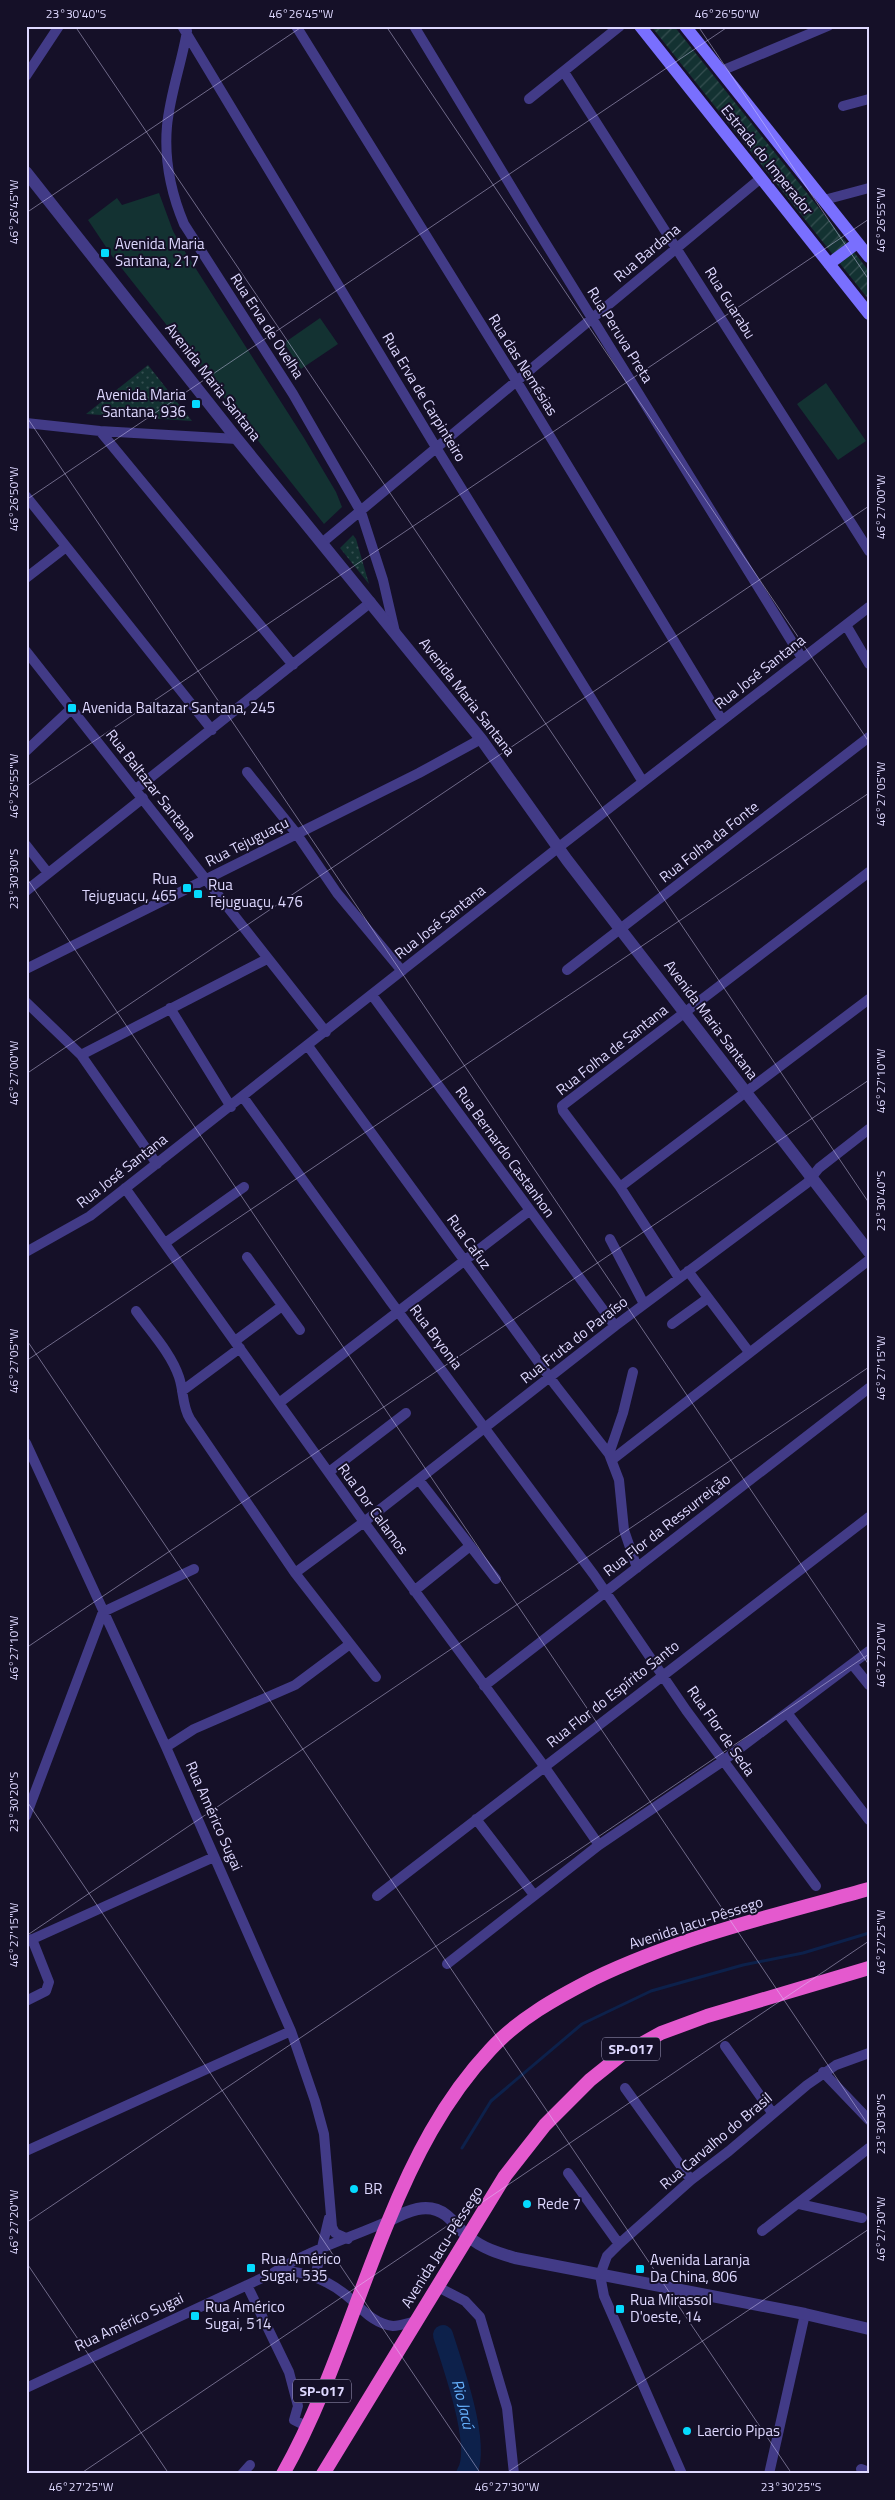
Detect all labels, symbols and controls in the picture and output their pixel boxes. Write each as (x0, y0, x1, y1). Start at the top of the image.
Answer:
text: 23°30'40"S (46, 4, 106, 23)
text: 46°26'45"W (269, 4, 334, 23)
text: 46°26'50"W (695, 4, 760, 23)
street label: Estrada do Imperador (715, 99, 819, 220)
text: 46°26'45"W (4, 179, 23, 244)
text: 46°26'55"W (871, 187, 890, 252)
street label: Rua Bardana (608, 218, 685, 287)
place label: Avenida Maria Santana, 217 (115, 232, 205, 272)
marker: Avenida Maria Santana, 217 (99, 247, 111, 259)
street label: Rua Guarabu (699, 262, 762, 343)
street label: Rua Erva de Ovelha (225, 268, 310, 383)
street label: Rua Peruva Preta (582, 282, 659, 388)
street label: Rua das Nemésias (483, 309, 564, 420)
street label: Avenida Maria Santana (160, 318, 267, 446)
street label: Rua Erva de Carpinteiro (377, 328, 472, 466)
place label: Avenida Maria Santana, 936 (96, 383, 186, 423)
marker: Avenida Maria Santana, 936 (190, 398, 202, 410)
text: 46°26'50"W (4, 466, 23, 531)
text: 46°27'00"W (871, 474, 890, 539)
street label: Rua José Santana (709, 628, 810, 715)
street label: Avenida Maria Santana (414, 633, 521, 761)
place label: Avenida Baltazar Santana, 245 (82, 696, 275, 719)
marker: Avenida Baltazar Santana, 245 (66, 702, 78, 714)
street label: Rua Baltazar Santana (101, 724, 203, 846)
text: 46°26'55"W (4, 753, 23, 818)
text: 46°27'05"W (871, 761, 890, 826)
street label: Rua Folha da Fonte (654, 795, 763, 888)
street label: Rua Tejuguaçu (201, 811, 293, 872)
text: 23°30'30"S (4, 849, 23, 909)
place label: Rua Tejuguaçu, 465 (82, 867, 177, 907)
place label: Rua Tejuguaçu, 476 (208, 873, 303, 913)
street label: Rua José Santana (389, 878, 490, 965)
marker: Rua Tejuguaçu, 465 (181, 882, 193, 894)
marker: Rua Tejuguaçu, 476 (192, 888, 204, 900)
street label: Avenida Maria Santana (659, 955, 764, 1085)
street label: Rua Folha de Santana (551, 998, 673, 1101)
text: 46°27'00"W (4, 1040, 23, 1105)
text: 46°27'10"W (871, 1048, 890, 1113)
street label: Rua Bernardo Castanhon (450, 1081, 561, 1222)
street label: Rua José Santana (71, 1127, 172, 1214)
text: 23°30'40"S (871, 1171, 890, 1231)
street label: Rua Cafuz (441, 1209, 497, 1274)
street label: Rua Fruta do Paraíso (515, 1290, 633, 1389)
street label: Rua Bryonia (404, 1299, 469, 1374)
text: 46°27'05"W (4, 1328, 23, 1393)
text: 46°27'15"W (871, 1335, 890, 1400)
street label: Rua Dor Calamos (332, 1458, 415, 1559)
street label: Rua Flor da Ressurreição (598, 1467, 735, 1582)
text: 46°27'10"W (4, 1615, 23, 1680)
text: 46°27'20"W (871, 1622, 890, 1687)
street label: Rua Flor do Espírito Santo (541, 1634, 684, 1753)
street label: Rua Flor de Seda (682, 1681, 761, 1781)
street label: Rua Américo Sugai (180, 1757, 249, 1874)
text: 23°30'20"S (4, 1772, 23, 1832)
street label: Avenida Jacu-Pêssego (626, 1890, 766, 1955)
text: 46°27'15"W (4, 1902, 23, 1967)
text: 46°27'25"W (871, 1909, 890, 1974)
road number: SP-017 (602, 2038, 660, 2060)
street label: Rua Carvalho do Brasil (654, 2086, 777, 2195)
text: 23°30'30"S (871, 2094, 890, 2154)
place label: BR (364, 2177, 382, 2200)
street label: Avenida Jacu-Pêssego (395, 2181, 488, 2312)
marker: BR (348, 2183, 360, 2195)
text: 46°27'20"W (4, 2189, 23, 2254)
place label: Rede 7 (537, 2192, 581, 2215)
text: 46°27'30"W (871, 2196, 890, 2261)
marker: Rede 7 (521, 2198, 533, 2210)
place label: Rua Américo Sugai, 535 (261, 2247, 341, 2287)
place label: Avenida Laranja Da China, 806 (650, 2248, 750, 2288)
marker: Rua Américo Sugai, 535 (245, 2262, 257, 2274)
marker: Avenida Laranja Da China, 806 (634, 2263, 646, 2275)
street label: Rua Américo Sugai (71, 2286, 187, 2357)
place label: Rua Mirassol D'oeste, 14 (630, 2288, 712, 2328)
place label: Rua Américo Sugai, 514 (205, 2295, 285, 2335)
marker: Rua Mirassol D'oeste, 14 (614, 2303, 626, 2315)
marker: Rua Américo Sugai, 514 (189, 2310, 201, 2322)
water label: Rio Jacú (446, 2376, 481, 2432)
road number: SP-017 (293, 2380, 351, 2402)
place label: Laercio Pipas (697, 2419, 780, 2442)
marker: Laercio Pipas (681, 2425, 693, 2437)
text: 46°27'25"W (49, 2477, 114, 2496)
text: 46°27'30"W (475, 2477, 540, 2496)
text: 23°30'25"S (761, 2477, 821, 2496)

